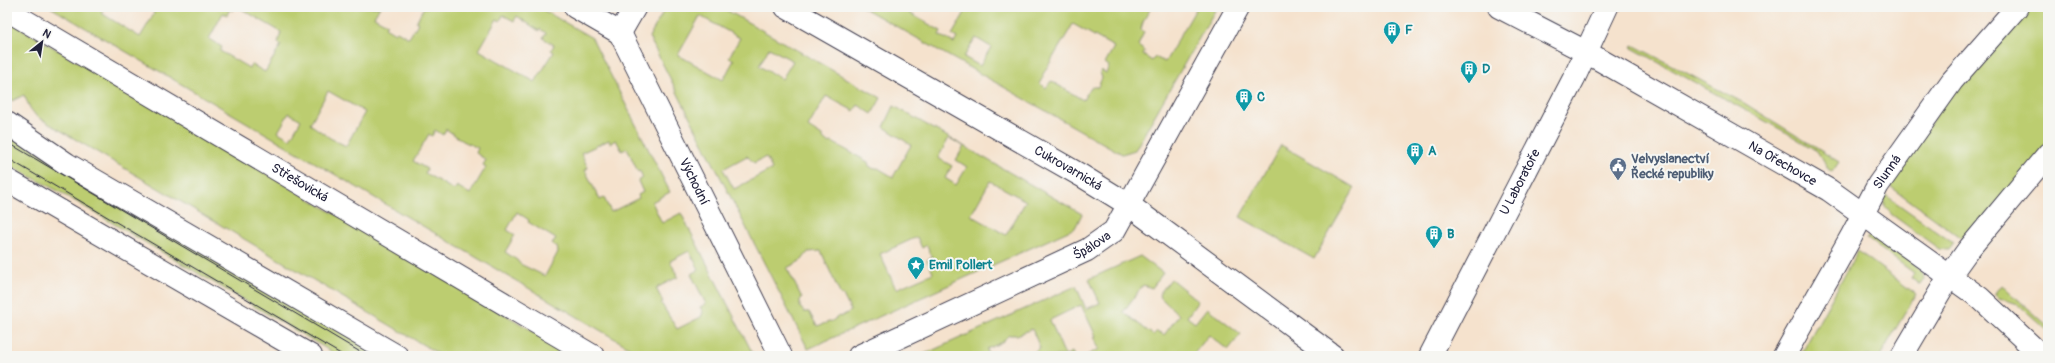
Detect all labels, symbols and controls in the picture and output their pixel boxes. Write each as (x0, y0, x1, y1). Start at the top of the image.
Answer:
building icon: F (1382, 20, 1402, 45)
north arrow (22, 22, 62, 62)
place label: F (1405, 22, 1413, 38)
text: N (40, 26, 54, 42)
building icon: D (1459, 59, 1479, 84)
place label: D (1482, 61, 1490, 77)
building icon: C (1234, 87, 1254, 112)
place label: C (1257, 89, 1265, 105)
street label: Na Ořechovce (1746, 138, 1820, 190)
building icon: A (1405, 141, 1425, 166)
street label: Cukrovarnická (1031, 142, 1105, 194)
place label: A (1428, 143, 1437, 159)
street label: U Laboratoře (1496, 146, 1544, 218)
place label: Velvyslanectví Řecké republiky (1631, 151, 1714, 182)
street label: Slunná (1870, 152, 1905, 192)
street label: Východní (676, 155, 713, 208)
public building icon: Velvyslanectví Řecké republiky (1608, 156, 1628, 181)
street label: Střešovická (268, 160, 331, 206)
building icon: B (1424, 224, 1444, 249)
place label: B (1447, 226, 1455, 242)
street label: Špálova (1071, 228, 1114, 263)
place icon: Emil Pollert (906, 255, 926, 280)
place label: Emil Pollert (929, 257, 993, 273)

